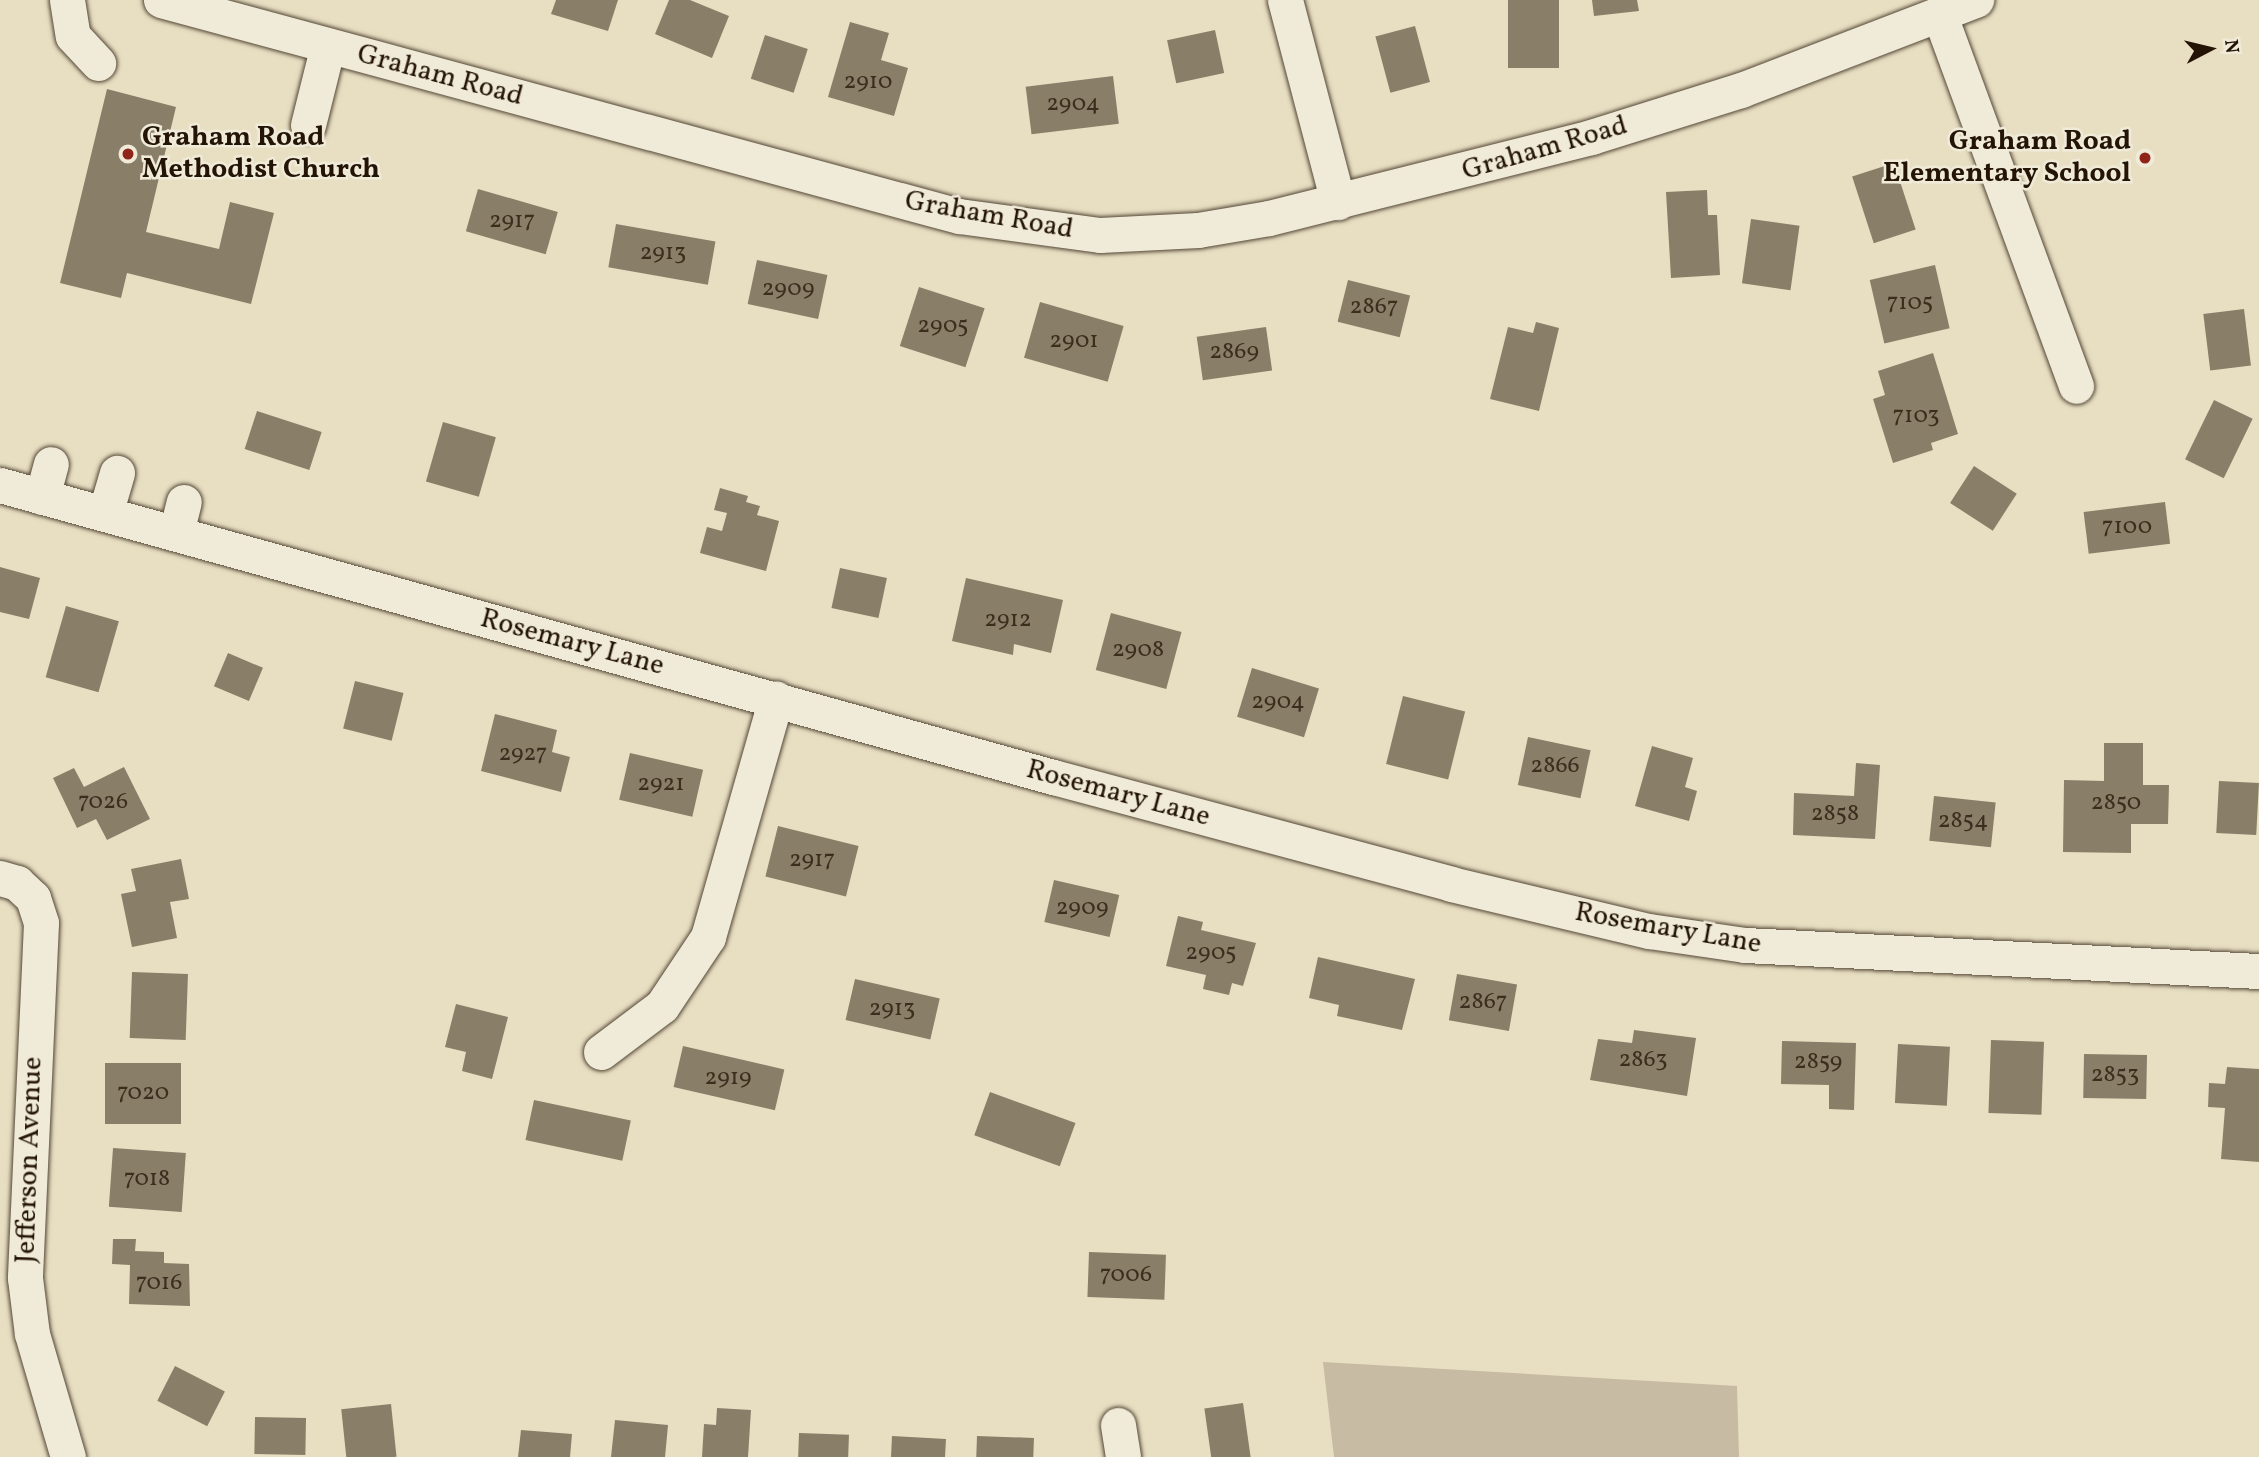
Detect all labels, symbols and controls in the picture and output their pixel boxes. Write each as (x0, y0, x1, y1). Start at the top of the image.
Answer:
north arrow (2175, 14, 2245, 84)
street label: Graham Road (353, 38, 527, 114)
text: N (2217, 38, 2245, 55)
house number: 2910 (844, 69, 892, 97)
house number: 2904 (1046, 91, 1100, 119)
street label: Graham Road (1458, 109, 1632, 189)
place label: Graham Road Methodist Church (142, 121, 380, 187)
place label: Graham Road Elementary School (1882, 125, 2131, 191)
marker: Graham Road Methodist Church (120, 146, 136, 162)
marker: Graham Road Elementary School (2137, 150, 2153, 166)
street label: Graham Road (902, 185, 1076, 247)
house number: 2917 (489, 208, 535, 236)
house number: 2913 (640, 240, 686, 268)
house number: 2909 (762, 276, 814, 304)
house number: 7105 (1887, 290, 1933, 318)
house number: 2867 (1350, 294, 1398, 322)
house number: 2905 (917, 313, 969, 341)
house number: 2901 (1049, 328, 1099, 356)
house number: 2869 (1209, 339, 1259, 367)
house number: 7103 (1892, 403, 1940, 431)
house number: 7100 (2102, 514, 2152, 542)
street label: Rosemary Lane (476, 602, 668, 684)
house number: 2912 (984, 607, 1032, 635)
house number: 2908 (1112, 637, 1164, 665)
house number: 2904 (1251, 689, 1305, 717)
house number: 2927 (498, 741, 548, 769)
street label: Rosemary Lane (1022, 753, 1214, 835)
house number: 2866 (1530, 753, 1580, 781)
house number: 2921 (637, 771, 685, 799)
house number: 7026 (78, 789, 128, 817)
house number: 2850 (2091, 790, 2141, 818)
house number: 2858 (1811, 801, 1859, 829)
house number: 2854 (1938, 808, 1988, 836)
house number: 2917 (789, 847, 835, 875)
house number: 2909 (1056, 895, 1108, 923)
street label: Rosemary Lane (1572, 896, 1764, 962)
house number: 2905 (1185, 940, 1237, 968)
house number: 2867 (1459, 989, 1507, 1017)
house number: 2913 (869, 996, 915, 1024)
house number: 2863 (1618, 1047, 1668, 1075)
house number: 2859 (1794, 1049, 1842, 1077)
street label: Jefferson Avenue (10, 1056, 50, 1264)
house number: 2853 (2091, 1062, 2139, 1090)
house number: 2919 (705, 1065, 751, 1093)
house number: 7020 (117, 1080, 169, 1108)
house number: 7018 (124, 1166, 170, 1194)
house number: 7006 (1100, 1262, 1152, 1290)
house number: 7016 (136, 1270, 182, 1298)

